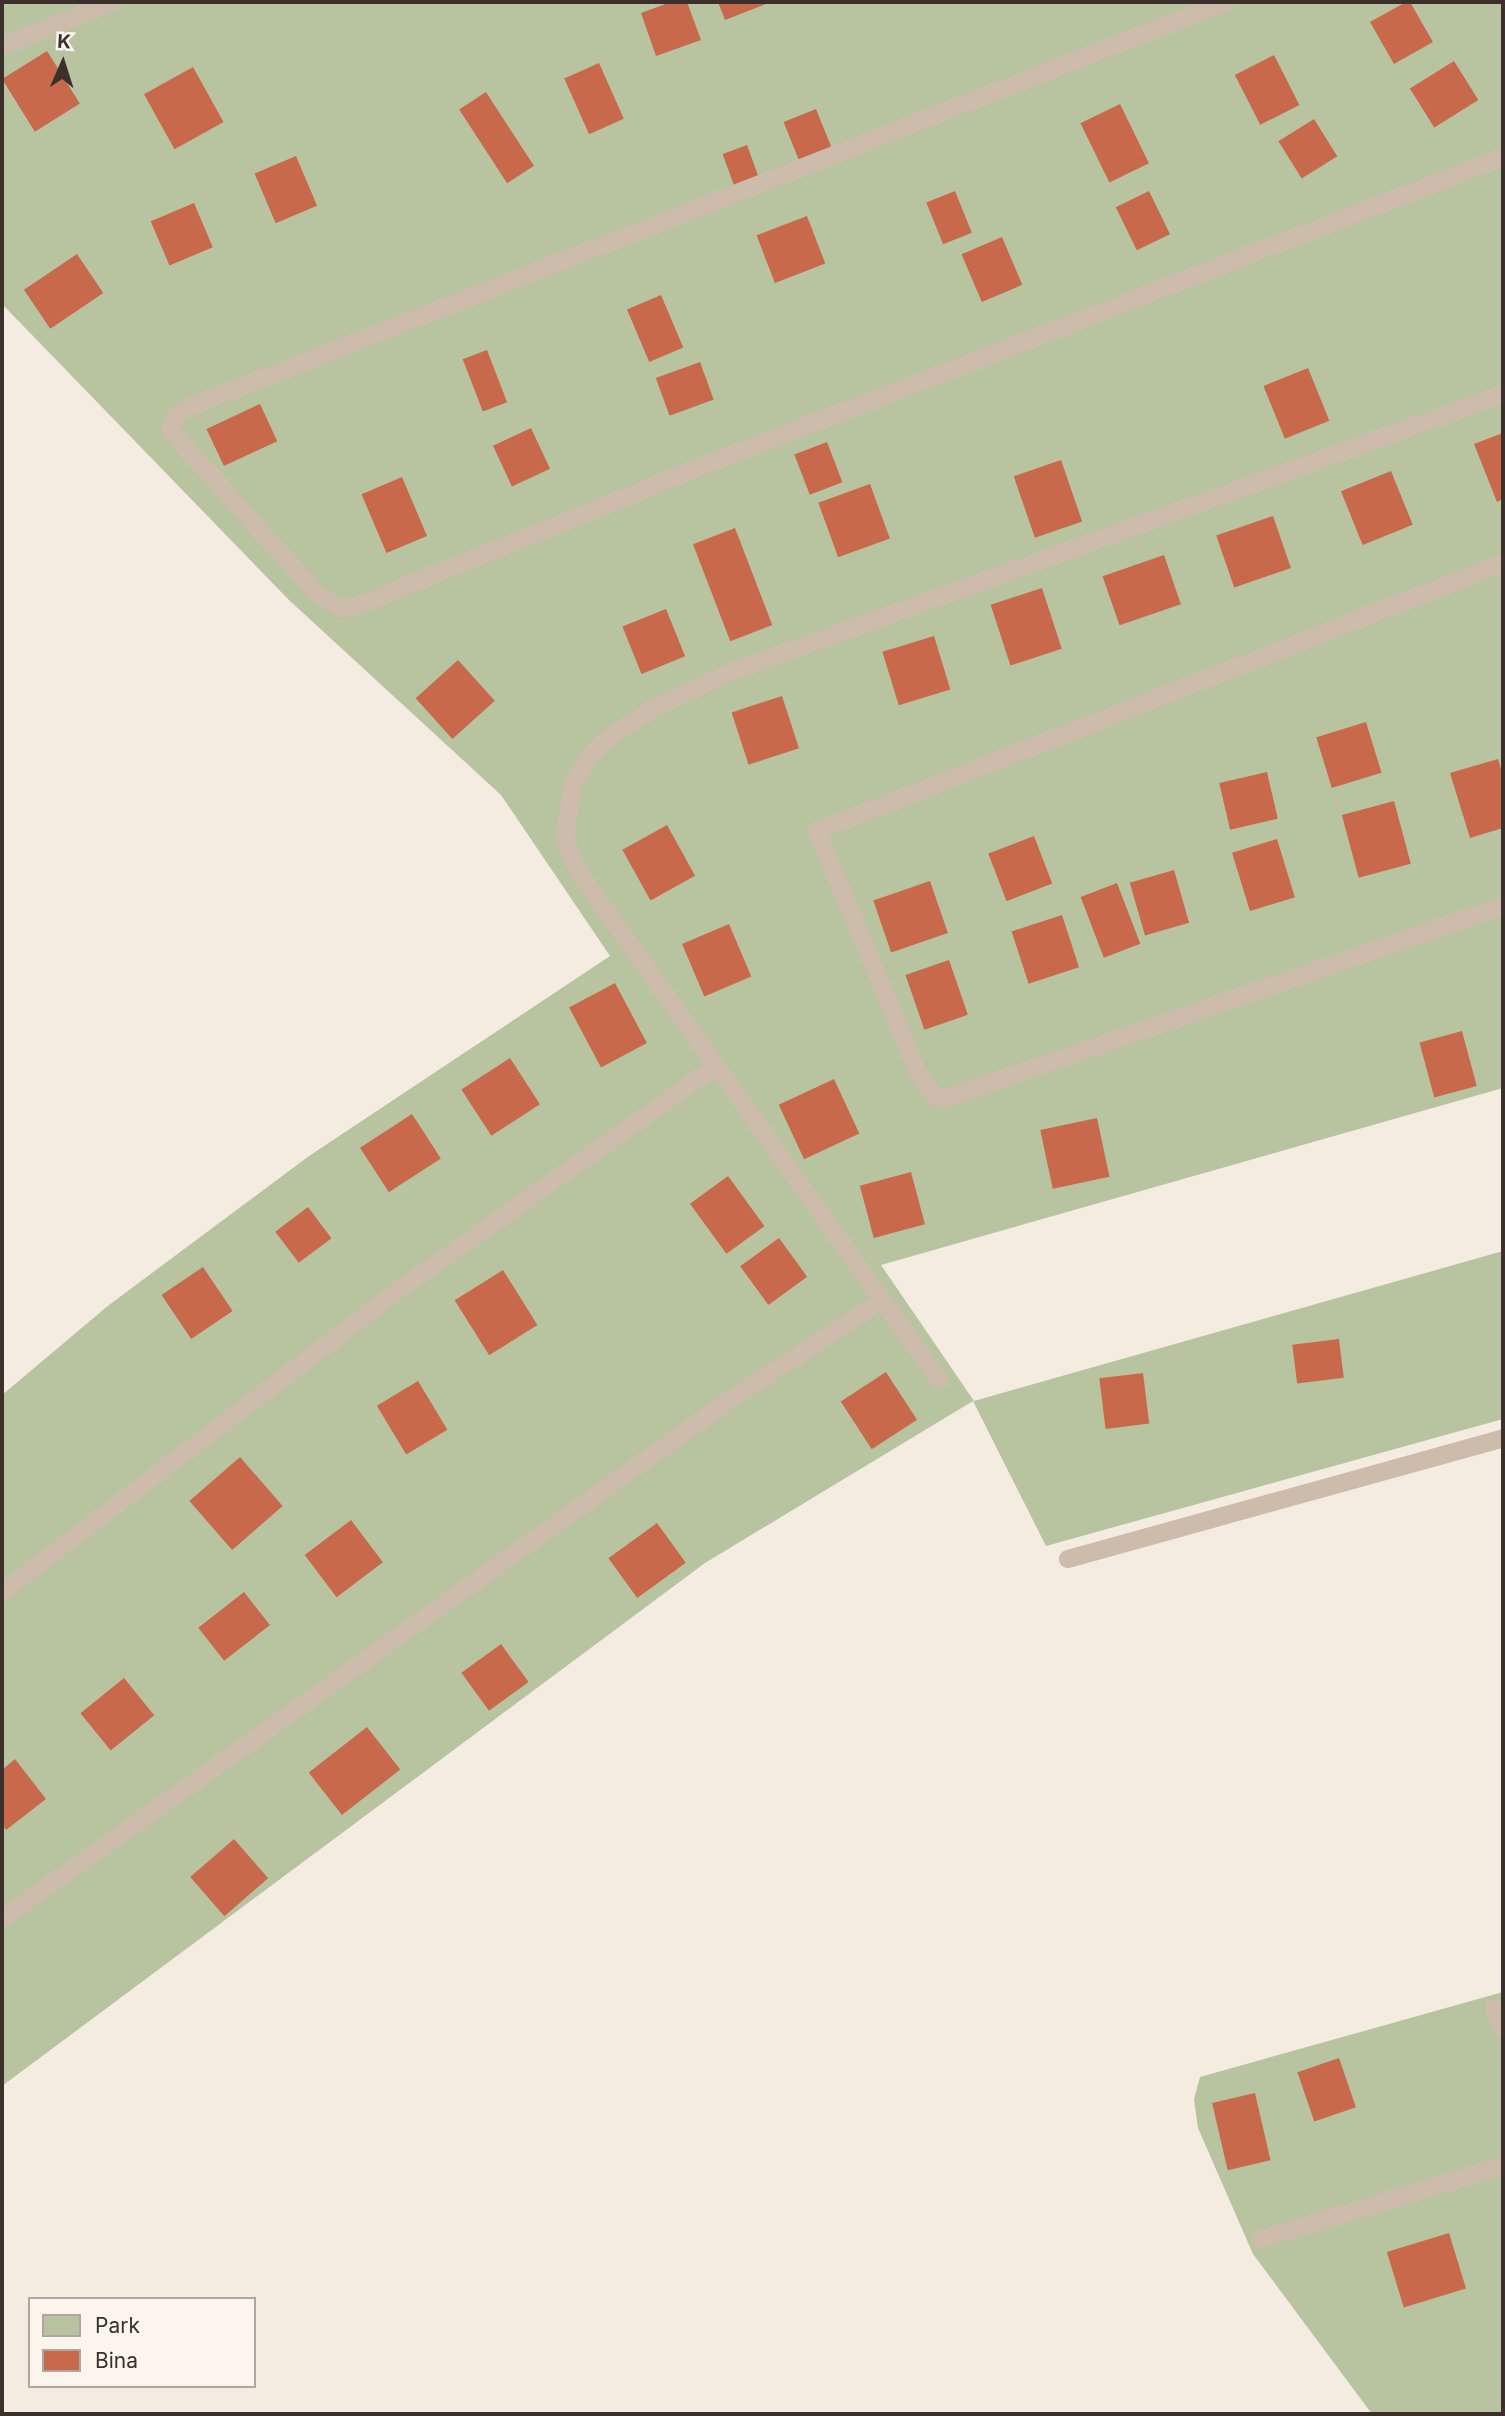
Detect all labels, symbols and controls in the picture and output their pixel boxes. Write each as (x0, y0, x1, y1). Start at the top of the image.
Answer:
north arrow (28, 28, 98, 98)
text: K (57, 30, 72, 53)
legend (28, 2297, 256, 2388)
text: Park (95, 2313, 140, 2338)
text: Bina (95, 2348, 138, 2373)

